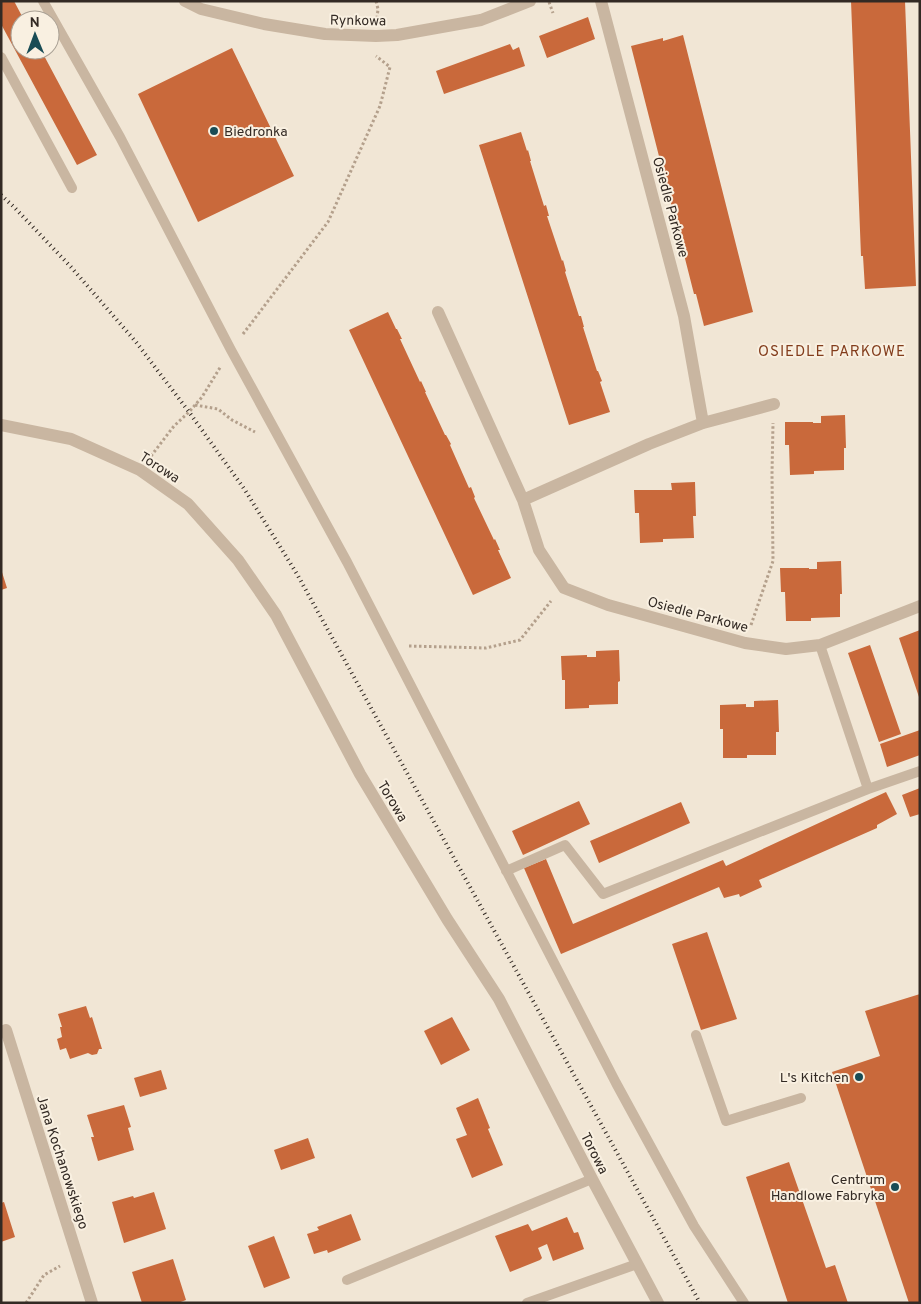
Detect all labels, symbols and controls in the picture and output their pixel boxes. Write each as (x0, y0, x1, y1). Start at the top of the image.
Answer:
north arrow (10, 10, 60, 60)
street label: Rynkowa (330, 13, 386, 30)
text: N (30, 15, 40, 32)
place label: Biedronka (224, 124, 288, 141)
marker: Biedronka (208, 125, 220, 137)
street label: Osiedle Parkowe (648, 155, 691, 260)
district label: OSIEDLE PARKOWE (758, 343, 906, 362)
street label: Torowa (136, 449, 183, 488)
street label: Osiedle Parkowe (645, 594, 750, 637)
street label: Torowa (373, 778, 411, 825)
place label: L's Kitchen (780, 1070, 849, 1087)
marker: L's Kitchen (853, 1071, 865, 1083)
street label: Jana Kochanowskiego (32, 1093, 91, 1232)
street label: Torowa (576, 1130, 611, 1177)
place label: Centrum Handlowe Fabryka (771, 1172, 885, 1205)
marker: Centrum Handlowe Fabryka (889, 1181, 901, 1193)

